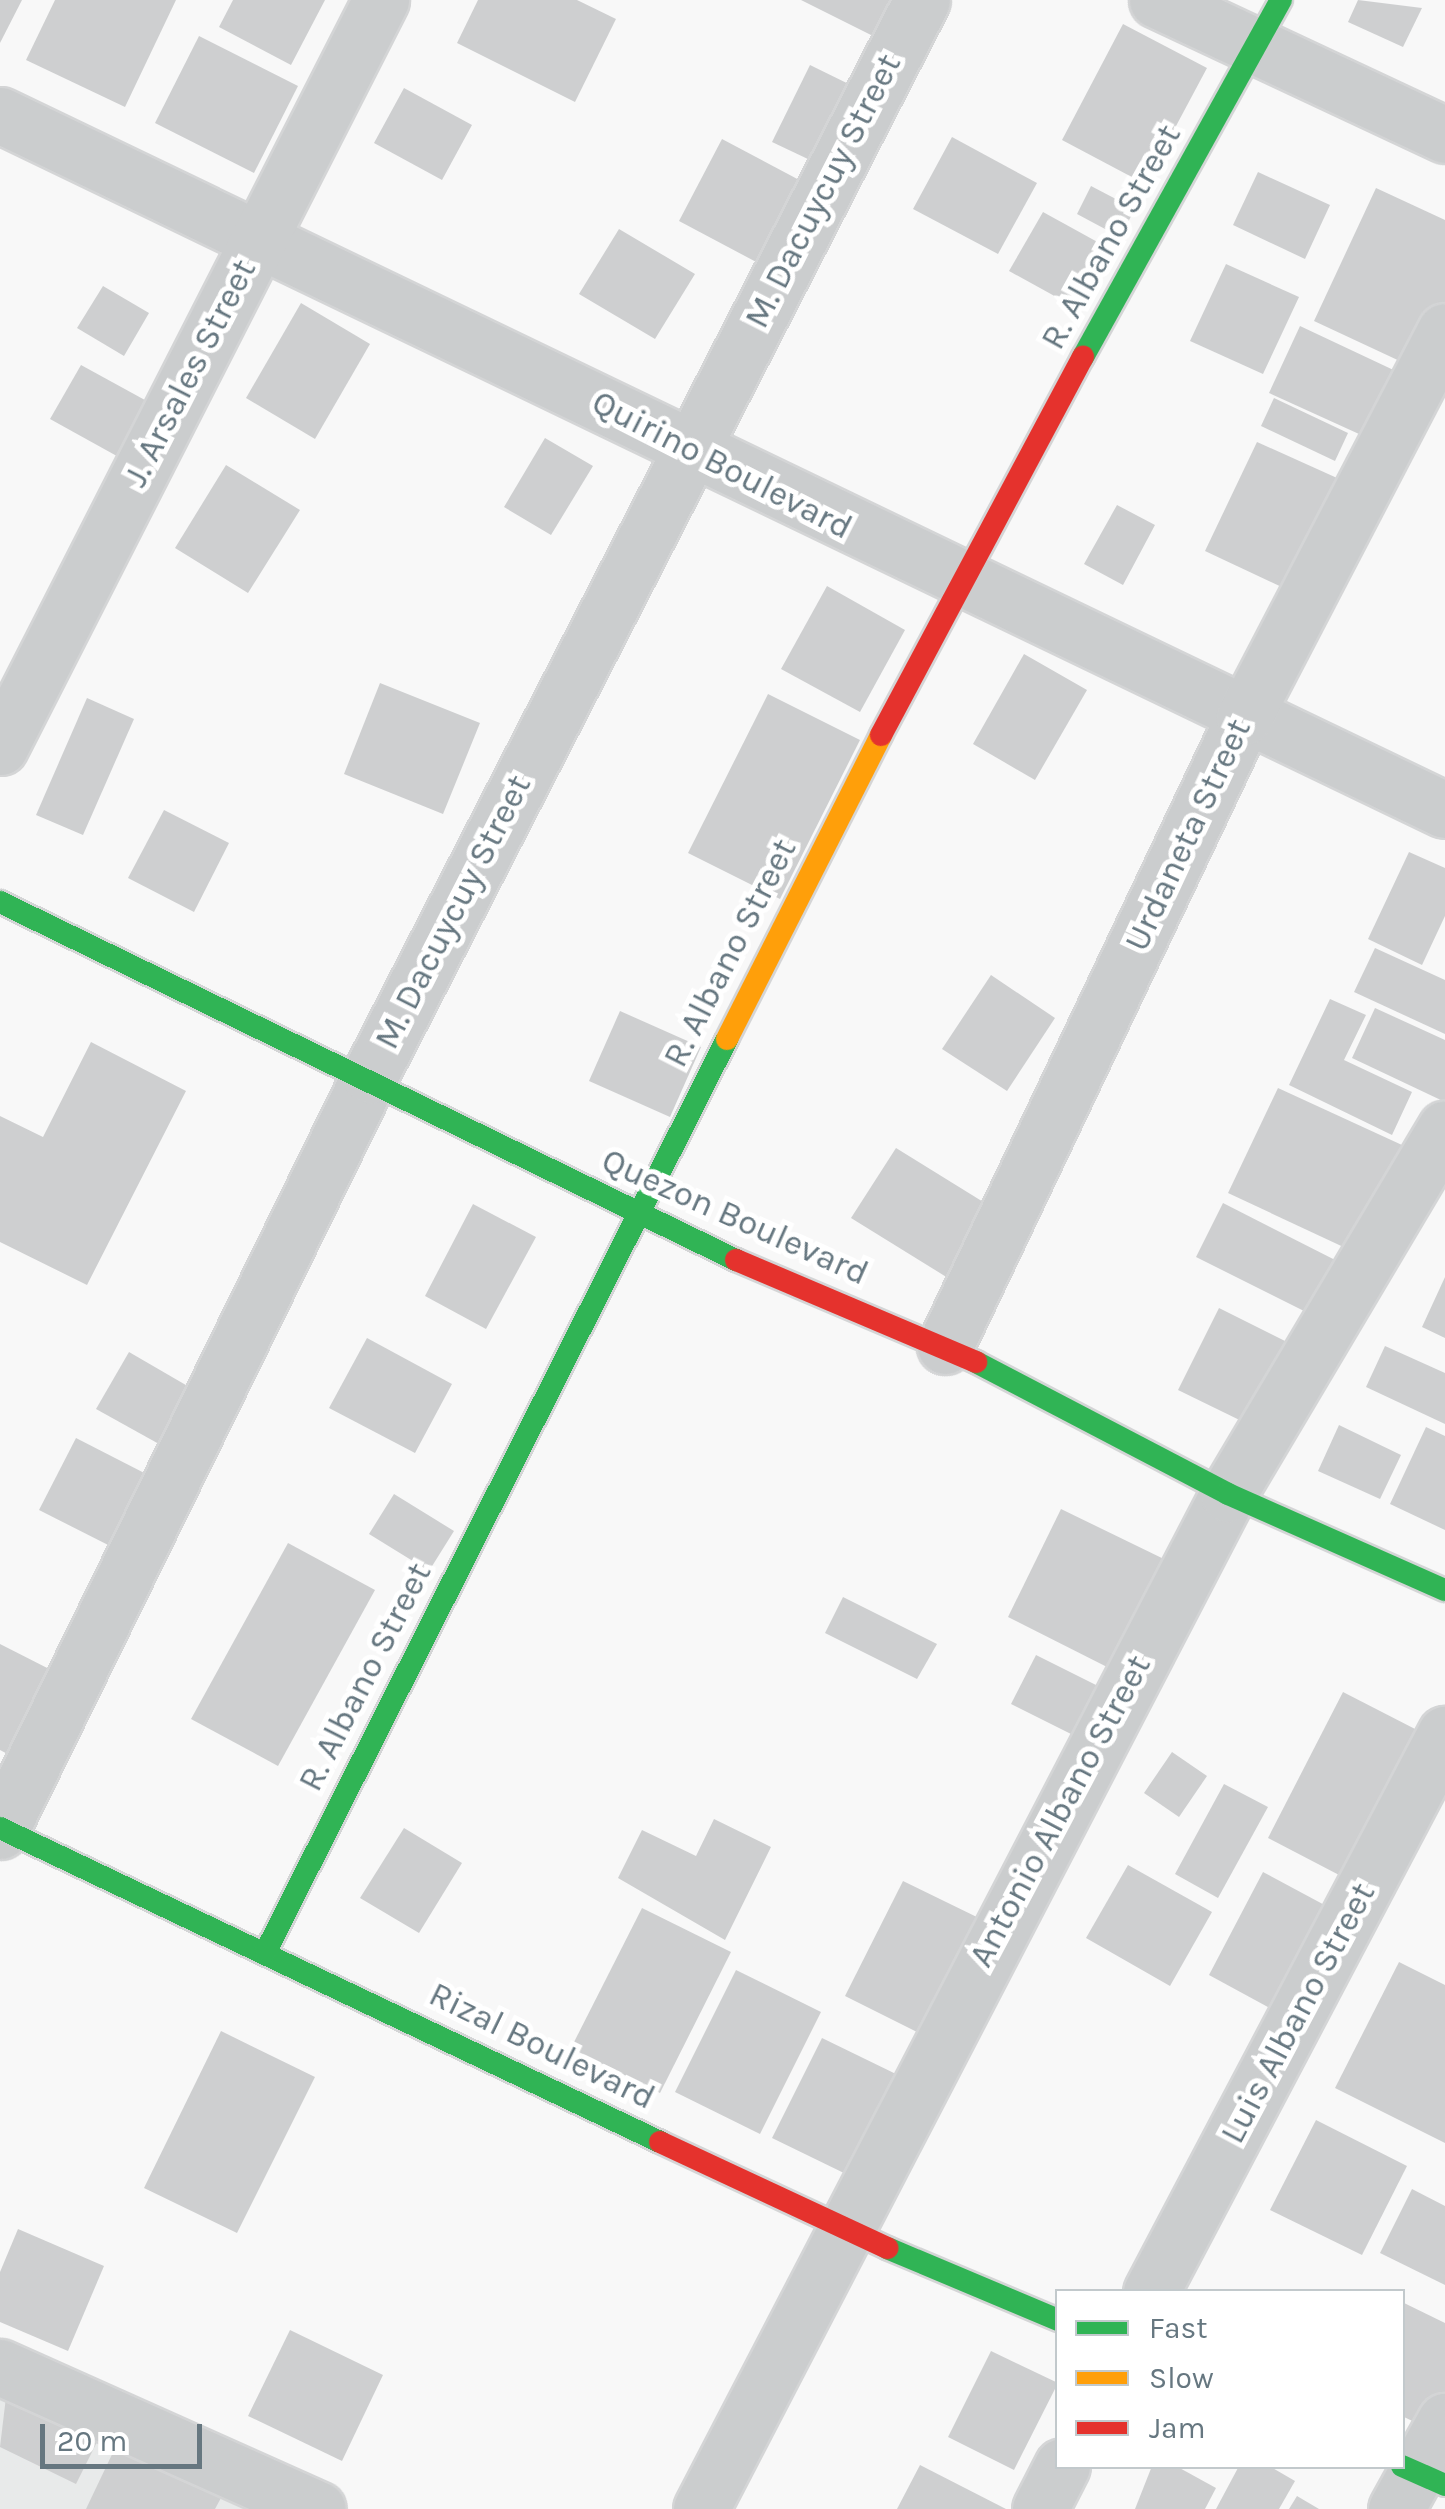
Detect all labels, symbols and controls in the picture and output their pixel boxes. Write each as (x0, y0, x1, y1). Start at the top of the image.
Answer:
street label: M. Dacuycuy Street (736, 47, 910, 335)
street label: R. Albano Street (1032, 117, 1190, 357)
street label: J. Arsales Street (115, 252, 265, 494)
street label: Quirino Boulevard (585, 381, 859, 549)
street label: Urdaneta Street (1116, 712, 1260, 958)
street label: M. Dacuycuy Street (366, 768, 540, 1056)
street label: R. Albano Street (654, 832, 806, 1074)
street label: Quezon Boulevard (595, 1139, 875, 1295)
street label: R. Albano Street (289, 1556, 441, 1798)
street label: Antonio Albano Street (960, 1648, 1160, 1974)
street label: Luis Albano Street (1212, 1875, 1384, 2151)
street label: Rizal Boulevard (422, 1973, 662, 2119)
legend (1055, 2289, 1405, 2469)
text: Fast (1149, 2310, 1208, 2346)
text: Slow (1149, 2360, 1214, 2396)
scale bar (45, 2404, 208, 2466)
text: Jam (1149, 2410, 1206, 2446)
text: 20 m (57, 2423, 127, 2459)

